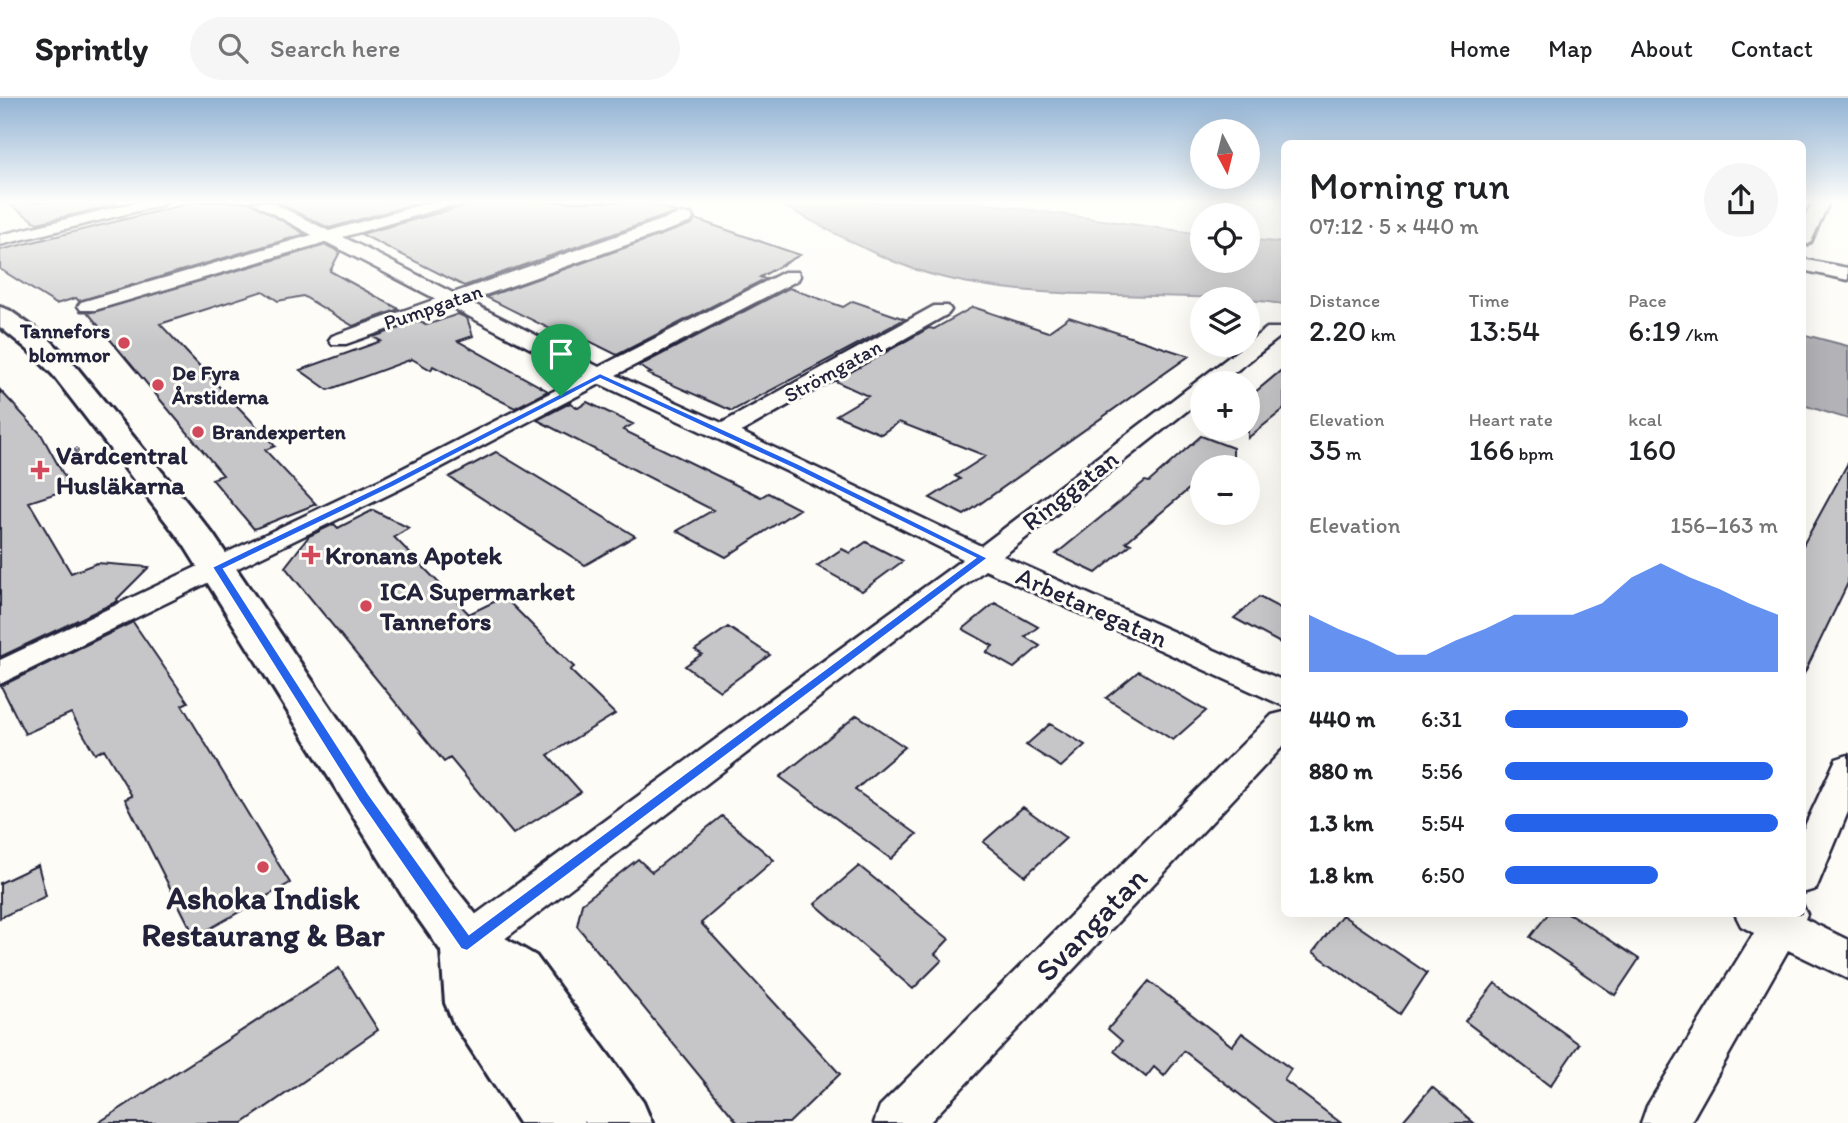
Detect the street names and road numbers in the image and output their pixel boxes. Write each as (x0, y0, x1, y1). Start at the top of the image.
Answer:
street label: Pumpgatan (380, 278, 485, 335)
street label: Strömgatan (780, 333, 886, 408)
street label: Ringgatan (1015, 442, 1125, 538)
street label: Arbetaregatan (1011, 559, 1173, 655)
street label: Svangatan (1027, 859, 1155, 989)

